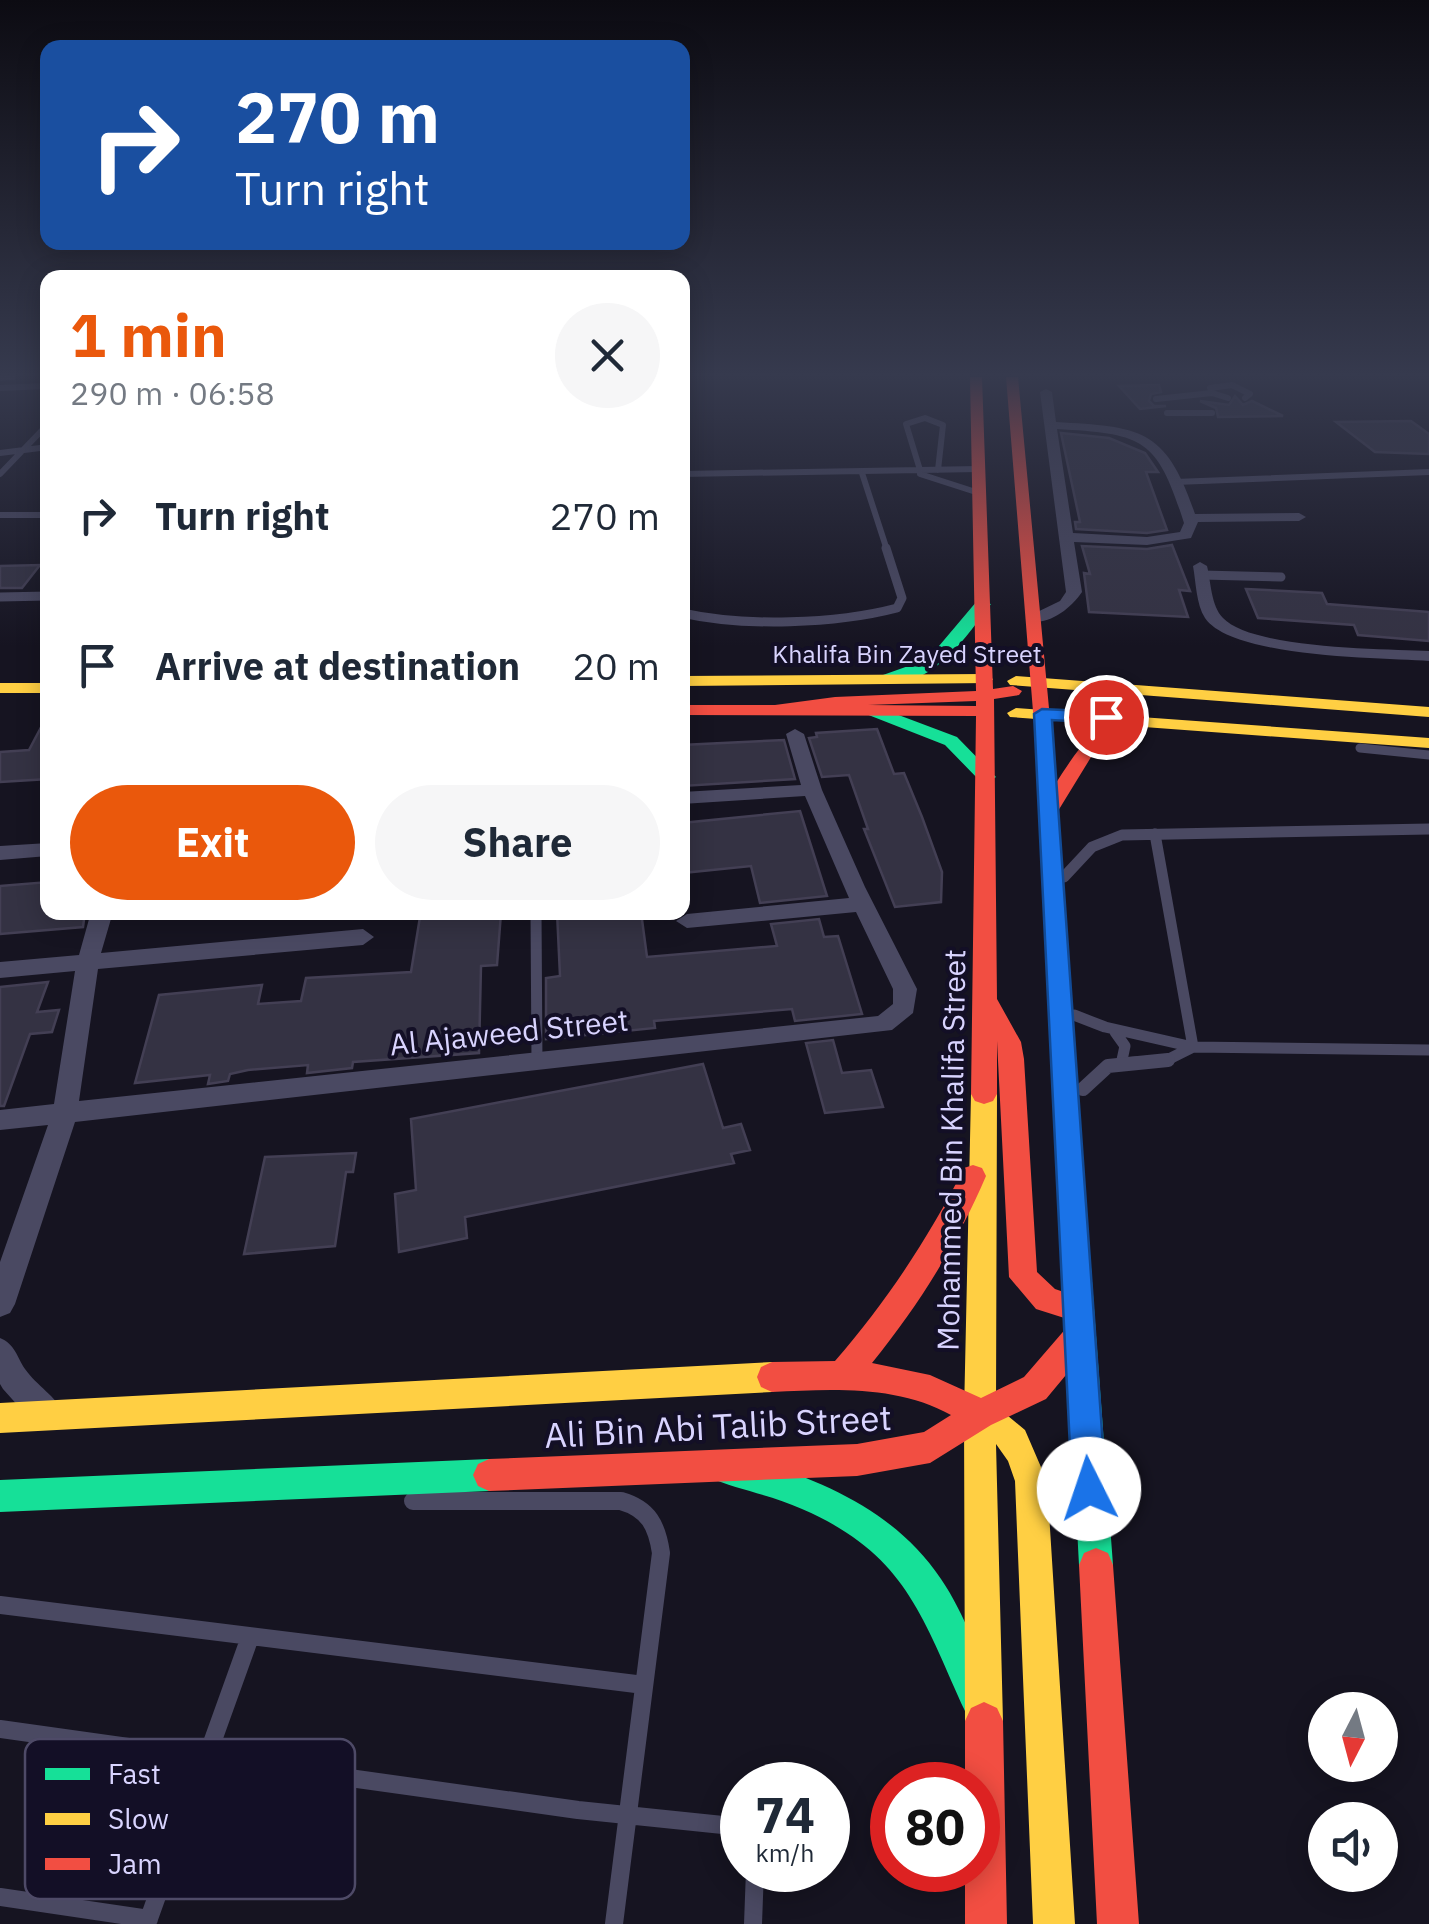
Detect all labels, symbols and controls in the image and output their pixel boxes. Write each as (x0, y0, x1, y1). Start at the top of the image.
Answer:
text: 270 m (235, 71, 440, 162)
icon: right (70, 80, 200, 210)
text: Turn right (235, 159, 430, 217)
text: 1 min (70, 295, 227, 374)
button: close (555, 303, 660, 408)
text: 290 m · 06:58 (70, 372, 275, 414)
icon: right (70, 488, 125, 543)
text: Turn right (155, 491, 330, 540)
text: 270 m (549, 491, 660, 540)
street label: Khalifa Bin Zayed Street (772, 637, 1042, 670)
icon: arrive (70, 638, 125, 693)
text: Arrive at destination (155, 641, 520, 690)
text: 20 m (572, 641, 660, 690)
pin (1064, 675, 1149, 760)
icon: arrive (1079, 690, 1134, 745)
button: Exit (70, 785, 355, 900)
button: Share (375, 785, 660, 900)
street label: Mohammed Bin Khalifa Street (927, 949, 974, 1351)
street label: Al Ajaweed Street (388, 1000, 630, 1063)
street label: Ali Bin Abi Talib Street (543, 1394, 893, 1458)
position arrow (1037, 1437, 1141, 1541)
north arrow (1308, 1692, 1398, 1782)
map controls (1308, 1692, 1398, 1892)
legend (25, 1739, 355, 1899)
text: Fast (108, 1755, 161, 1792)
speed limit sign: 80 (870, 1762, 1000, 1892)
text: 74 (755, 1782, 815, 1847)
text: Slow (108, 1800, 169, 1837)
button: sound (1308, 1802, 1398, 1892)
text: km/h (756, 1836, 814, 1869)
text: Jam (108, 1845, 162, 1882)

